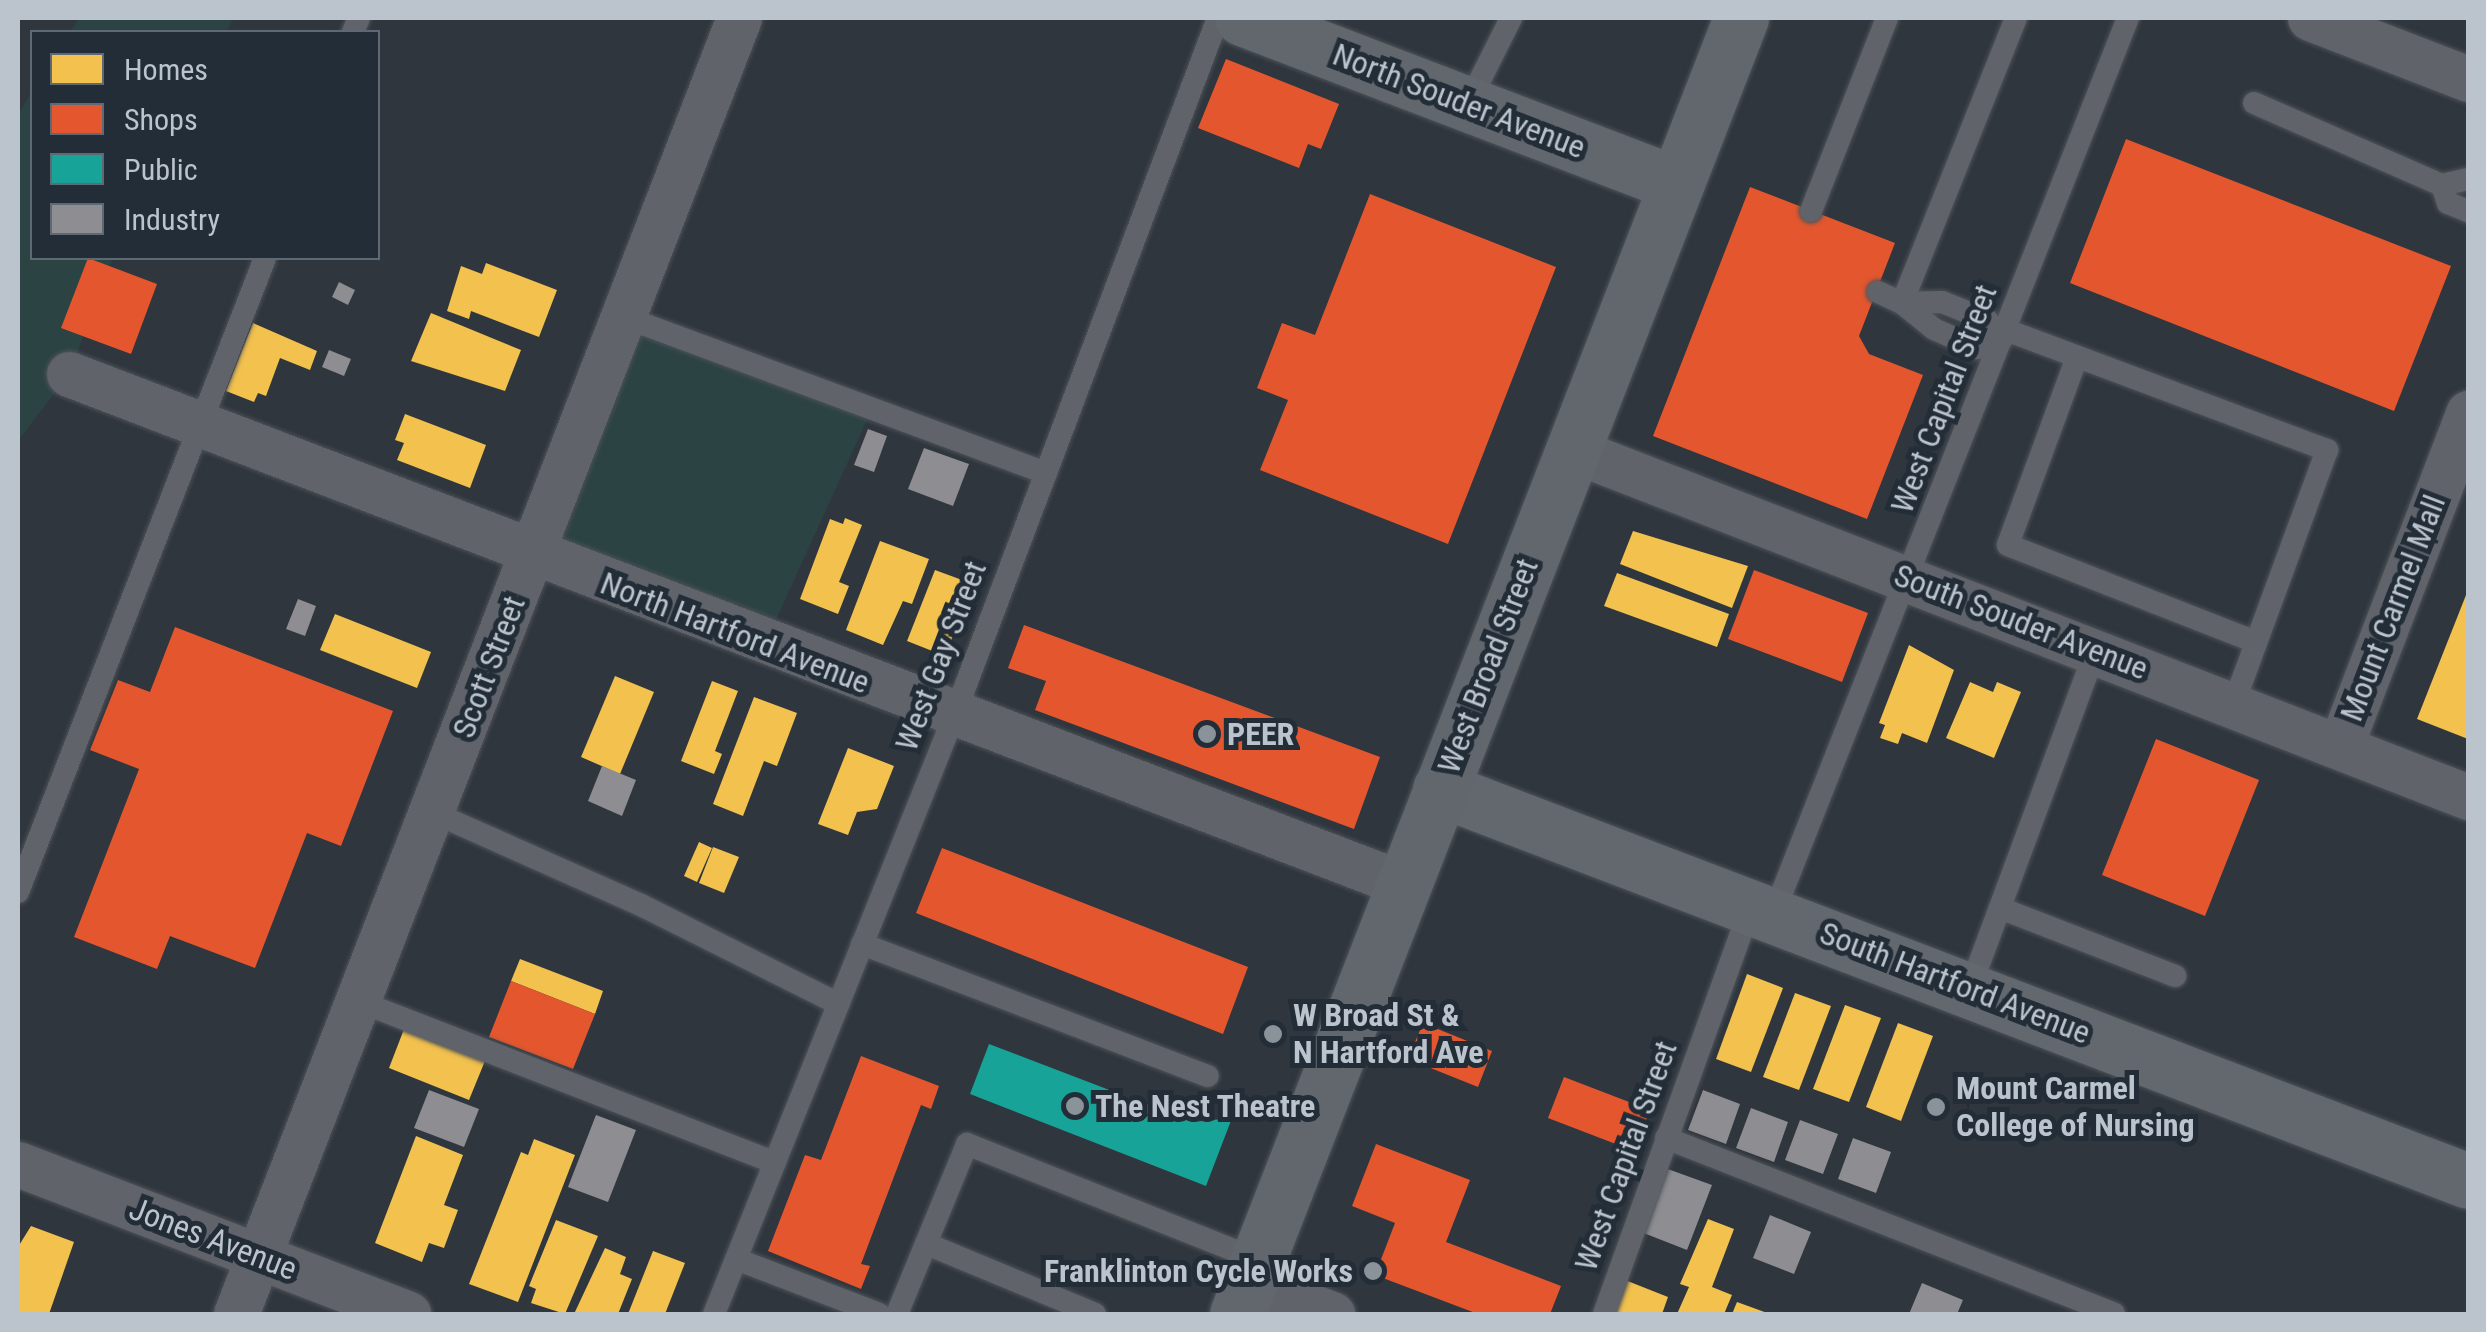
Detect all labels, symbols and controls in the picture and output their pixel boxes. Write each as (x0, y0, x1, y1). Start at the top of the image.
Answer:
legend (30, 30, 380, 260)
street label: North Souder Avenue (1328, 35, 1590, 167)
text: Homes (124, 52, 208, 87)
text: Shops (124, 102, 198, 137)
text: Public (124, 152, 198, 187)
text: Industry (124, 202, 220, 237)
street label: West Capital Street (1883, 279, 2005, 519)
street label: Mount Carmel Mall (2332, 489, 2454, 727)
street label: West Broad Street (1429, 553, 1547, 779)
street label: West Gay Street (887, 556, 995, 756)
street label: South Souder Avenue (1889, 556, 2153, 688)
street label: North Hartford Avenue (595, 564, 875, 702)
street label: Scott Street (444, 591, 534, 743)
place label: PEER (1227, 715, 1294, 753)
marker: PEER (1196, 723, 1218, 745)
street label: South Hartford Avenue (1814, 914, 2096, 1052)
place label: W Broad St & N Hartford Ave (1293, 997, 1484, 1072)
marker: W Broad St & N Hartford Ave (1262, 1023, 1284, 1045)
street label: West Capital Street (1567, 1036, 1685, 1276)
place label: Mount Carmel College of Nursing (1956, 1070, 2195, 1145)
place label: The Nest Theatre (1095, 1087, 1316, 1125)
marker: The Nest Theatre (1064, 1095, 1086, 1117)
marker: Mount Carmel College of Nursing (1925, 1096, 1947, 1118)
street label: Jones Avenue (124, 1190, 302, 1288)
place label: Franklinton Cycle Works (1044, 1252, 1353, 1290)
marker: Franklinton Cycle Works (1362, 1260, 1384, 1282)

